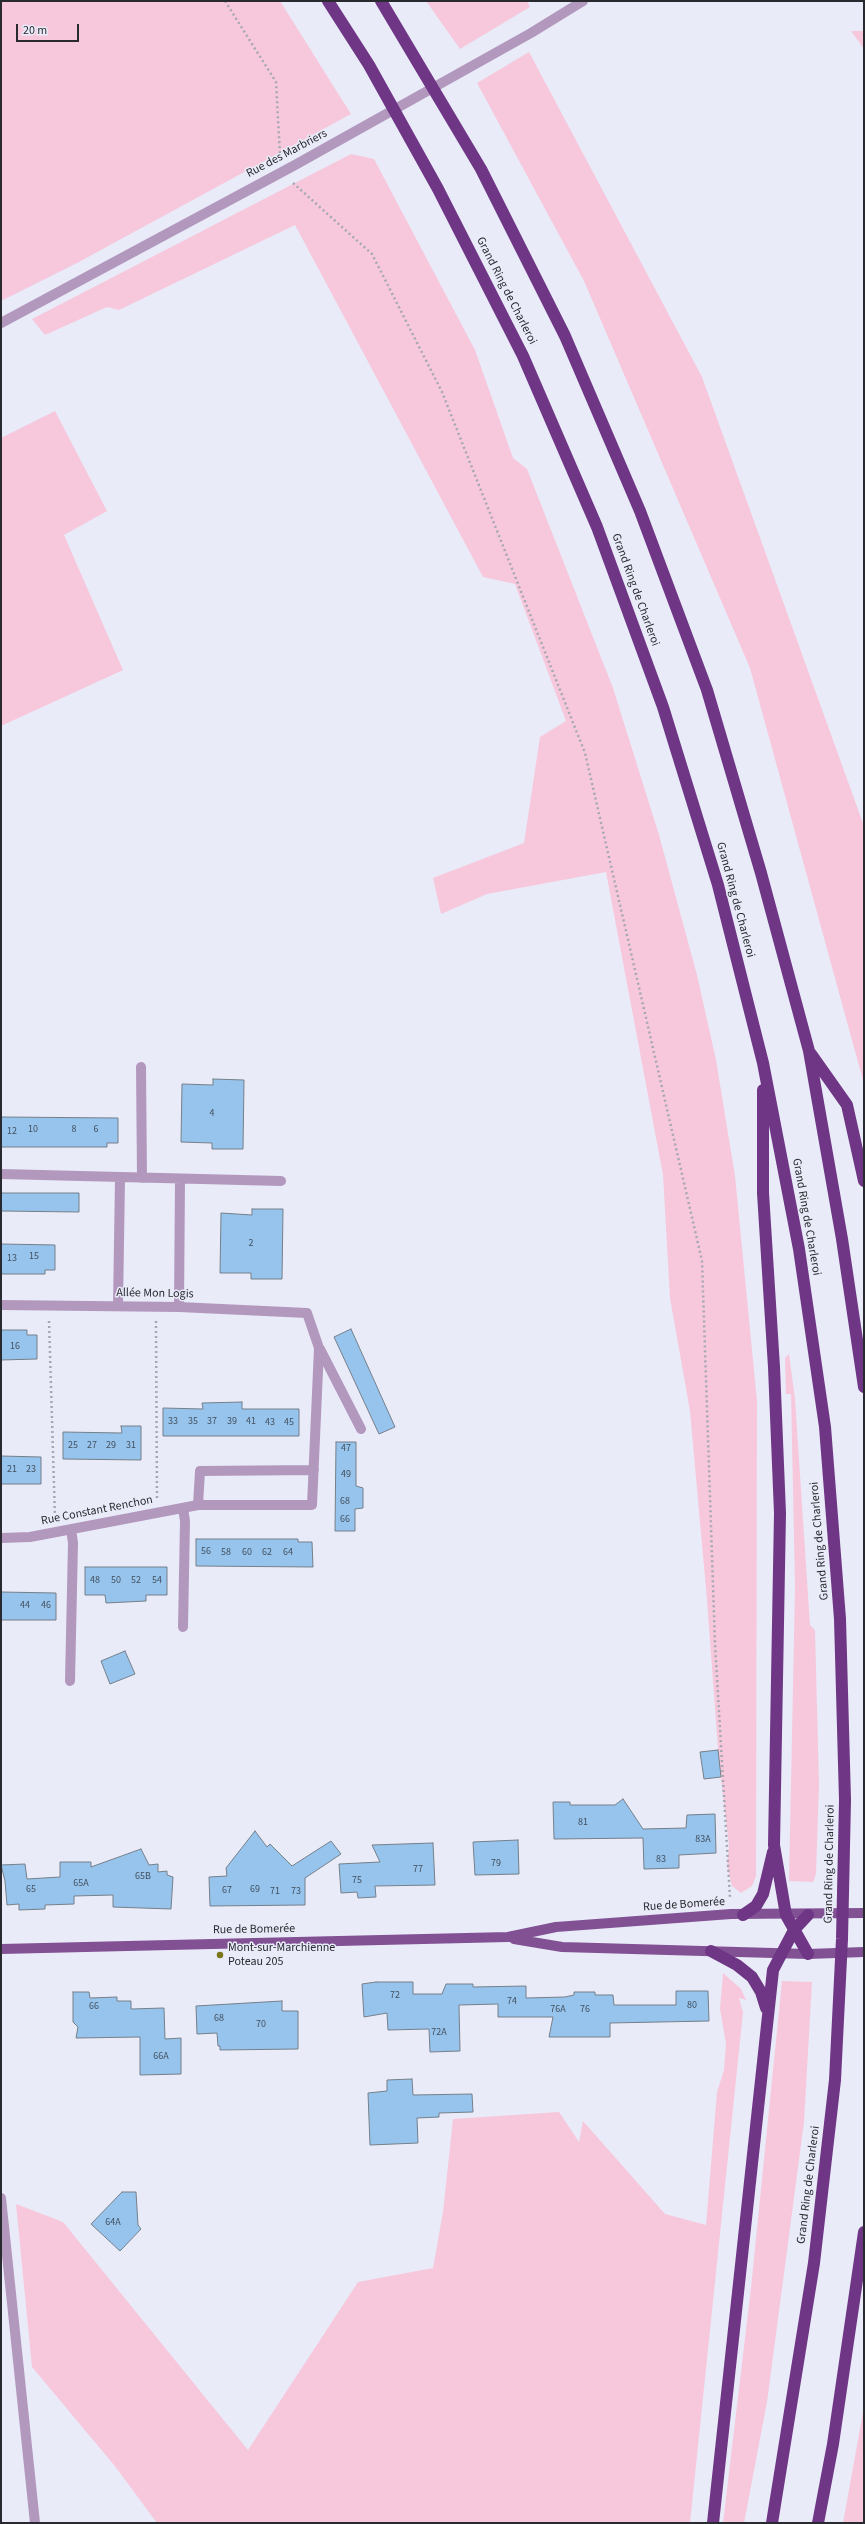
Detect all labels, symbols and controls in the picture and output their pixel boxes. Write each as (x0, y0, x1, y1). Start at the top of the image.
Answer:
scale bar (18, 16, 81, 42)
text: 20 m (23, 22, 47, 39)
street label: Rue des Marbriers (244, 127, 330, 181)
street label: Grand Ring de Charleroi (473, 235, 539, 347)
street label: Grand Ring de Charleroi (608, 532, 662, 648)
street label: Grand Ring de Charleroi (713, 841, 757, 959)
house number: 4 (210, 1108, 214, 1120)
house number: 10 (28, 1124, 38, 1136)
house number: 8 (72, 1124, 76, 1136)
house number: 6 (94, 1124, 98, 1136)
house number: 12 (7, 1126, 17, 1138)
street label: Grand Ring de Charleroi (789, 1157, 823, 1277)
house number: 2 (249, 1238, 253, 1250)
house number: 15 (29, 1251, 39, 1263)
house number: 13 (7, 1253, 17, 1265)
street label: Allée Mon Logis (116, 1286, 194, 1302)
house number: 16 (10, 1341, 20, 1353)
house number: 33 (168, 1416, 178, 1428)
house number: 35 (188, 1416, 198, 1428)
house number: 37 (207, 1416, 217, 1428)
house number: 39 (227, 1416, 237, 1428)
house number: 41 (246, 1416, 256, 1428)
house number: 43 (265, 1417, 275, 1429)
house number: 45 (284, 1417, 294, 1429)
house number: 25 (68, 1440, 78, 1452)
house number: 27 (87, 1440, 97, 1452)
house number: 29 (106, 1440, 116, 1452)
house number: 31 (126, 1440, 136, 1452)
house number: 47 (341, 1443, 351, 1455)
house number: 21 (7, 1464, 17, 1476)
house number: 23 (26, 1464, 36, 1476)
house number: 49 (341, 1469, 351, 1481)
street label: Grand Ring de Charleroi (808, 1481, 832, 1601)
street label: Rue Constant Renchon (40, 1493, 154, 1529)
house number: 68 (340, 1496, 350, 1508)
house number: 66 (340, 1514, 350, 1526)
house number: 56 (201, 1546, 211, 1558)
house number: 58 (221, 1547, 231, 1559)
house number: 60 (242, 1547, 252, 1559)
house number: 62 (262, 1547, 272, 1559)
house number: 64 (283, 1547, 293, 1559)
house number: 48 (90, 1575, 100, 1587)
house number: 50 (111, 1575, 121, 1587)
house number: 52 (131, 1575, 141, 1587)
house number: 54 (152, 1575, 162, 1587)
house number: 44 (20, 1600, 30, 1612)
house number: 46 (41, 1600, 51, 1612)
street label: Grand Ring de Charleroi (822, 1804, 838, 1924)
house number: 81 (578, 1817, 588, 1829)
house number: 83A (695, 1834, 711, 1846)
house number: 83 (656, 1854, 666, 1866)
house number: 79 (491, 1858, 501, 1870)
house number: 77 (413, 1864, 423, 1876)
house number: 65B (135, 1871, 151, 1883)
house number: 75 (352, 1875, 362, 1887)
house number: 65A (73, 1878, 89, 1890)
house number: 65 (26, 1884, 36, 1896)
house number: 69 (250, 1884, 260, 1896)
house number: 67 (222, 1885, 232, 1897)
house number: 71 (270, 1886, 280, 1898)
house number: 73 (291, 1886, 301, 1898)
street label: Rue de Bomerée (643, 1895, 725, 1915)
street label: Rue de Bomerée (213, 1922, 295, 1938)
place label: Mont-sur-Marchienne Poteau 205 (228, 1941, 335, 1969)
marker: Mont-sur-Marchienne Poteau 205 (215, 1950, 225, 1960)
house number: 72 (390, 1990, 400, 2002)
house number: 74 (507, 1996, 517, 2008)
house number: 80 (687, 2000, 697, 2012)
house number: 66 (89, 2001, 99, 2013)
house number: 76A (550, 2004, 566, 2016)
house number: 76 (580, 2004, 590, 2016)
house number: 68 (214, 2013, 224, 2025)
house number: 70 (256, 2019, 266, 2031)
house number: 72A (431, 2027, 447, 2039)
house number: 66A (153, 2051, 169, 2063)
street label: Grand Ring de Charleroi (795, 2125, 823, 2245)
house number: 64A (105, 2217, 121, 2229)

